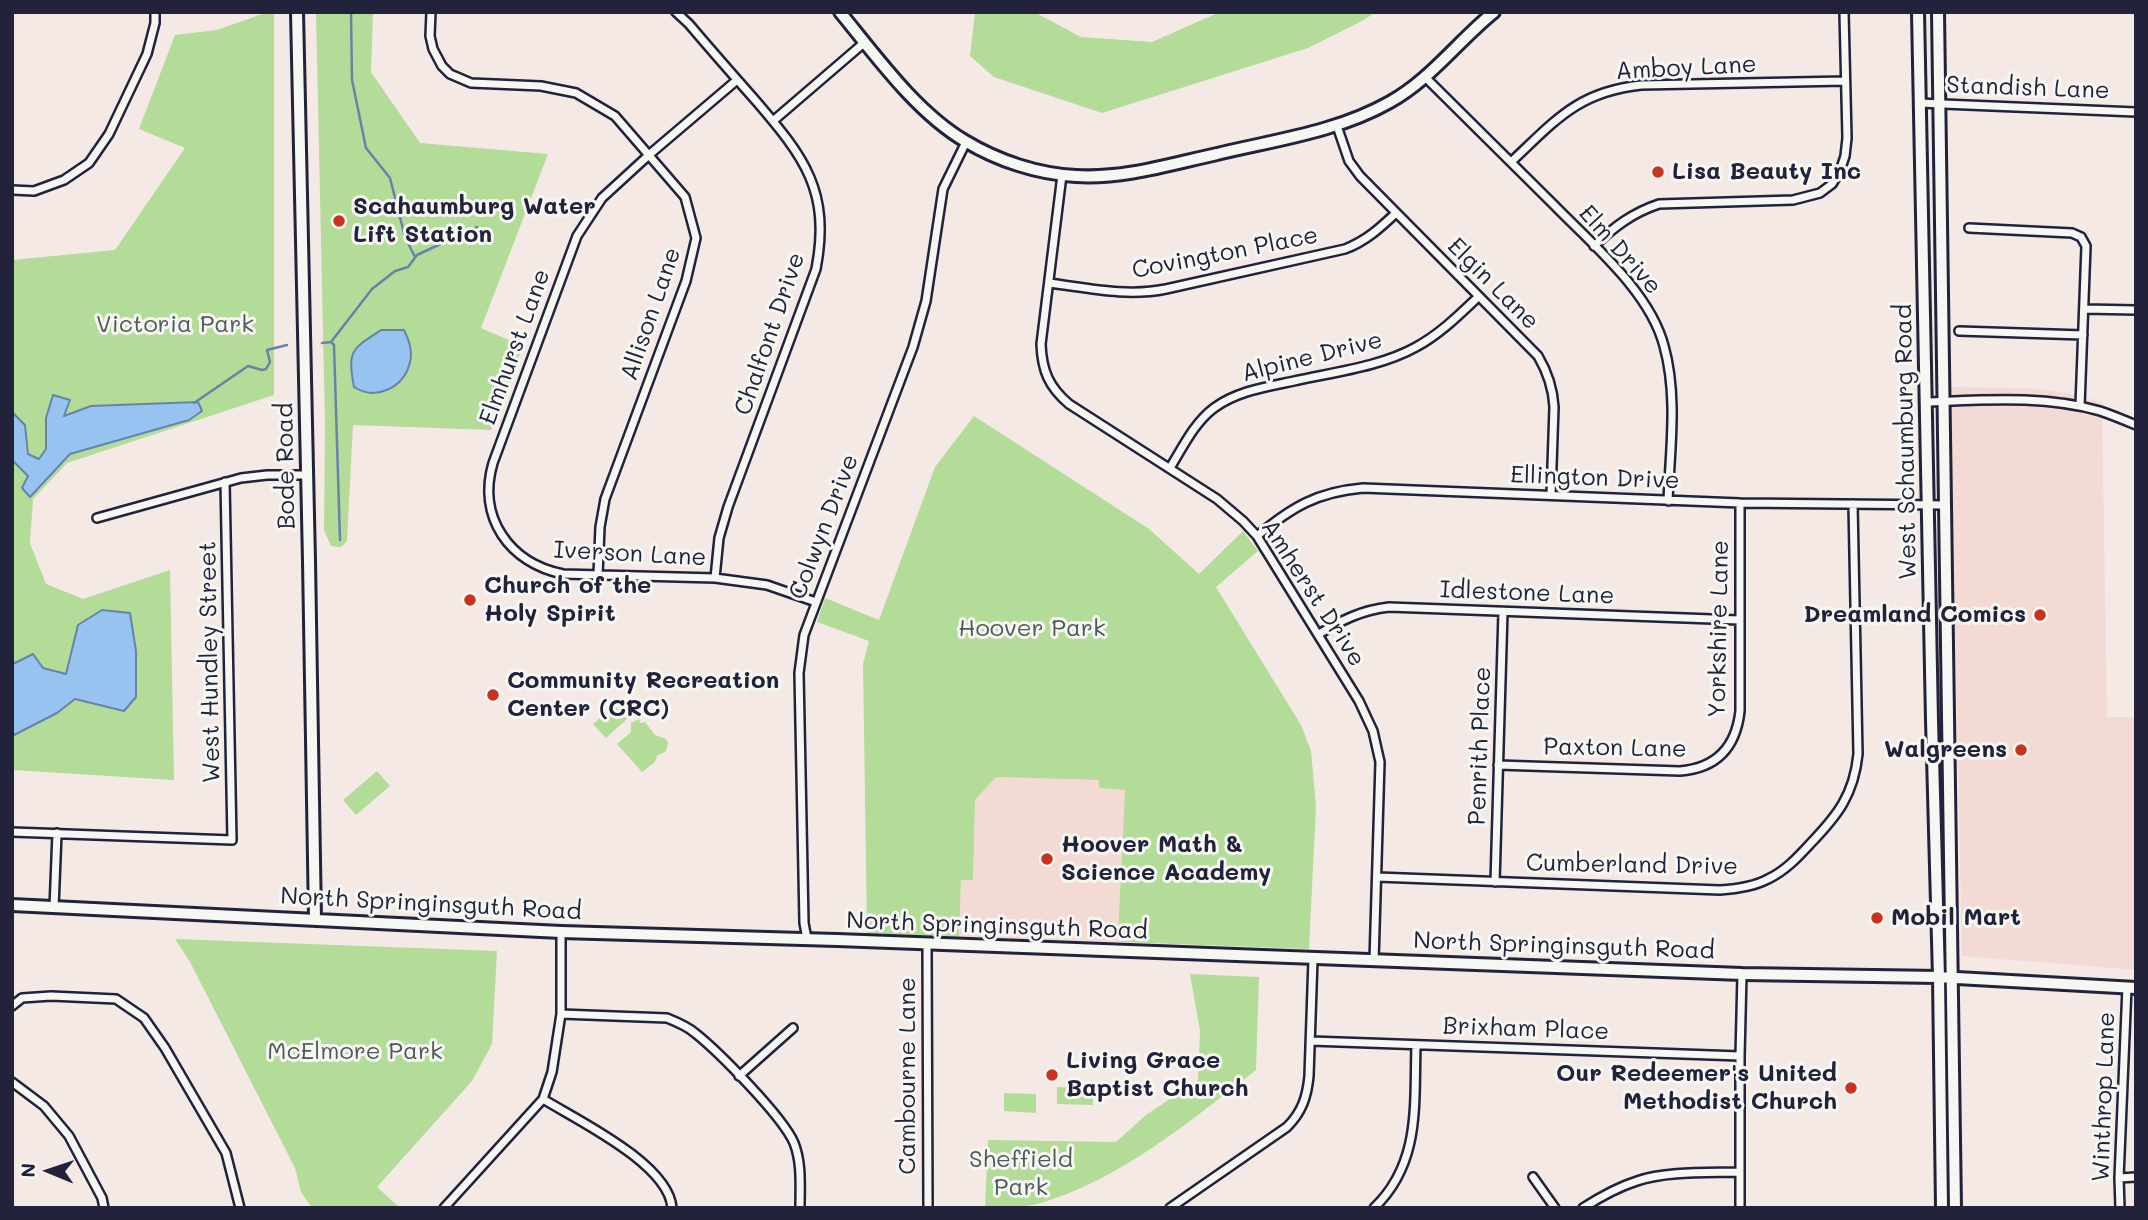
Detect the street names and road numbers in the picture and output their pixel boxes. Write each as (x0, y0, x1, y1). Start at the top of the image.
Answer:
street label: Amboy Lane (1615, 50, 1757, 86)
street label: Standish Lane (1946, 71, 2110, 105)
street label: Elm Drive (1572, 199, 1668, 301)
street label: Covington Place (1129, 221, 1321, 285)
street label: Elgin Lane (1441, 232, 1545, 336)
street label: Allison Lane (615, 244, 687, 384)
street label: Chalfont Drive (729, 249, 811, 419)
street label: Elmhurst Lane (474, 265, 556, 429)
street label: West Schaumburg Road (1889, 304, 1923, 580)
street label: Alpine Drive (1239, 326, 1385, 388)
street label: Bode Road (270, 402, 302, 530)
street label: Colwyn Drive (783, 450, 865, 604)
street label: Ellington Drive (1510, 461, 1680, 495)
street label: Amherst Drive (1255, 514, 1371, 672)
street label: Iverson Lane (553, 536, 707, 572)
street label: Yorkshire Lane (1703, 540, 1735, 718)
street label: West Hundley Street (193, 541, 227, 783)
street label: Idlestone Lane (1439, 576, 1615, 610)
street label: Penrith Place (1463, 666, 1497, 826)
street label: Paxton Lane (1543, 732, 1687, 764)
street label: Cumberland Drive (1526, 849, 1738, 881)
street label: North Springinsguth Road (280, 882, 582, 926)
street label: North Springinsguth Road (846, 906, 1148, 946)
street label: North Springinsguth Road (1413, 926, 1715, 966)
street label: Cambourne Lane (894, 977, 922, 1175)
street label: Winthrop Lane (2087, 1011, 2121, 1183)
street label: Brixham Place (1442, 1012, 1610, 1046)

